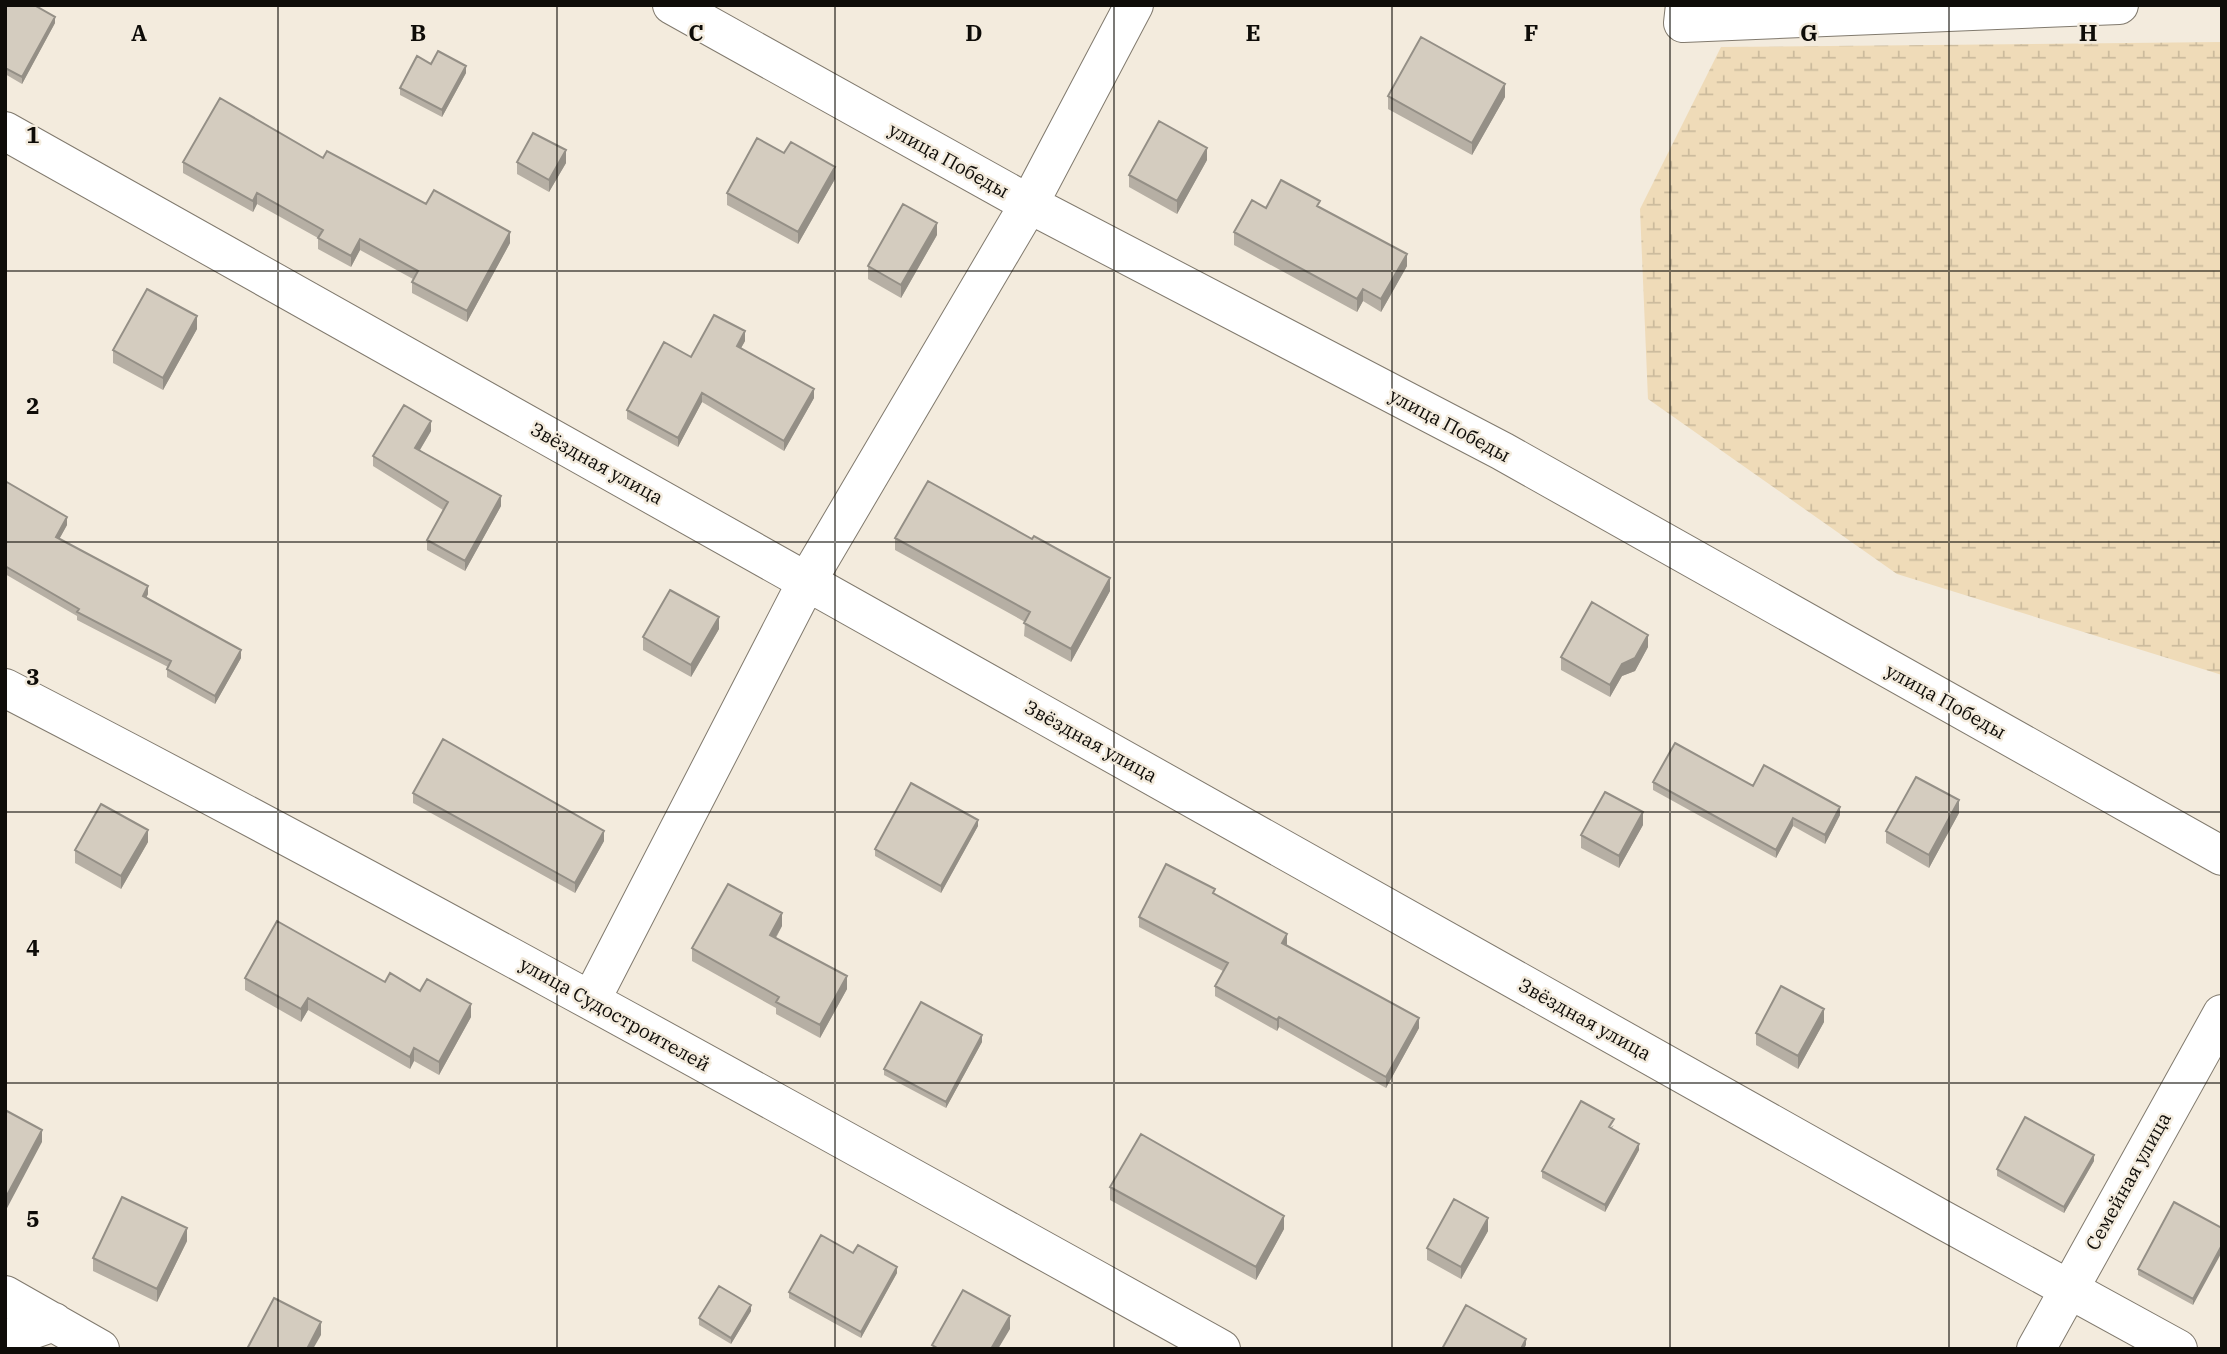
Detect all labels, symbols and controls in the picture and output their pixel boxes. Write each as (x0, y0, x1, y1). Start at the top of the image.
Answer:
text: A (131, 17, 147, 47)
text: B (410, 17, 426, 47)
text: C (688, 17, 704, 47)
text: D (965, 17, 983, 47)
text: E (1245, 17, 1261, 47)
text: F (1524, 17, 1538, 47)
text: G (1800, 17, 1818, 47)
text: H (2079, 17, 2097, 47)
street label: улица Победы (885, 117, 1013, 203)
text: 1 (26, 119, 40, 149)
street label: улица Победы (1385, 383, 1515, 467)
text: 2 (26, 390, 40, 420)
street label: Звёздная улица (526, 417, 668, 509)
street label: улица Победы (1882, 658, 2010, 744)
text: 3 (26, 661, 40, 691)
street label: Звёздная улица (1020, 695, 1162, 787)
text: 4 (26, 932, 40, 962)
street label: улица Судостроителей (516, 952, 714, 1076)
street label: Звёздная улица (1514, 973, 1656, 1065)
street label: Семейная улица (2080, 1108, 2176, 1254)
text: 5 (26, 1203, 40, 1233)

